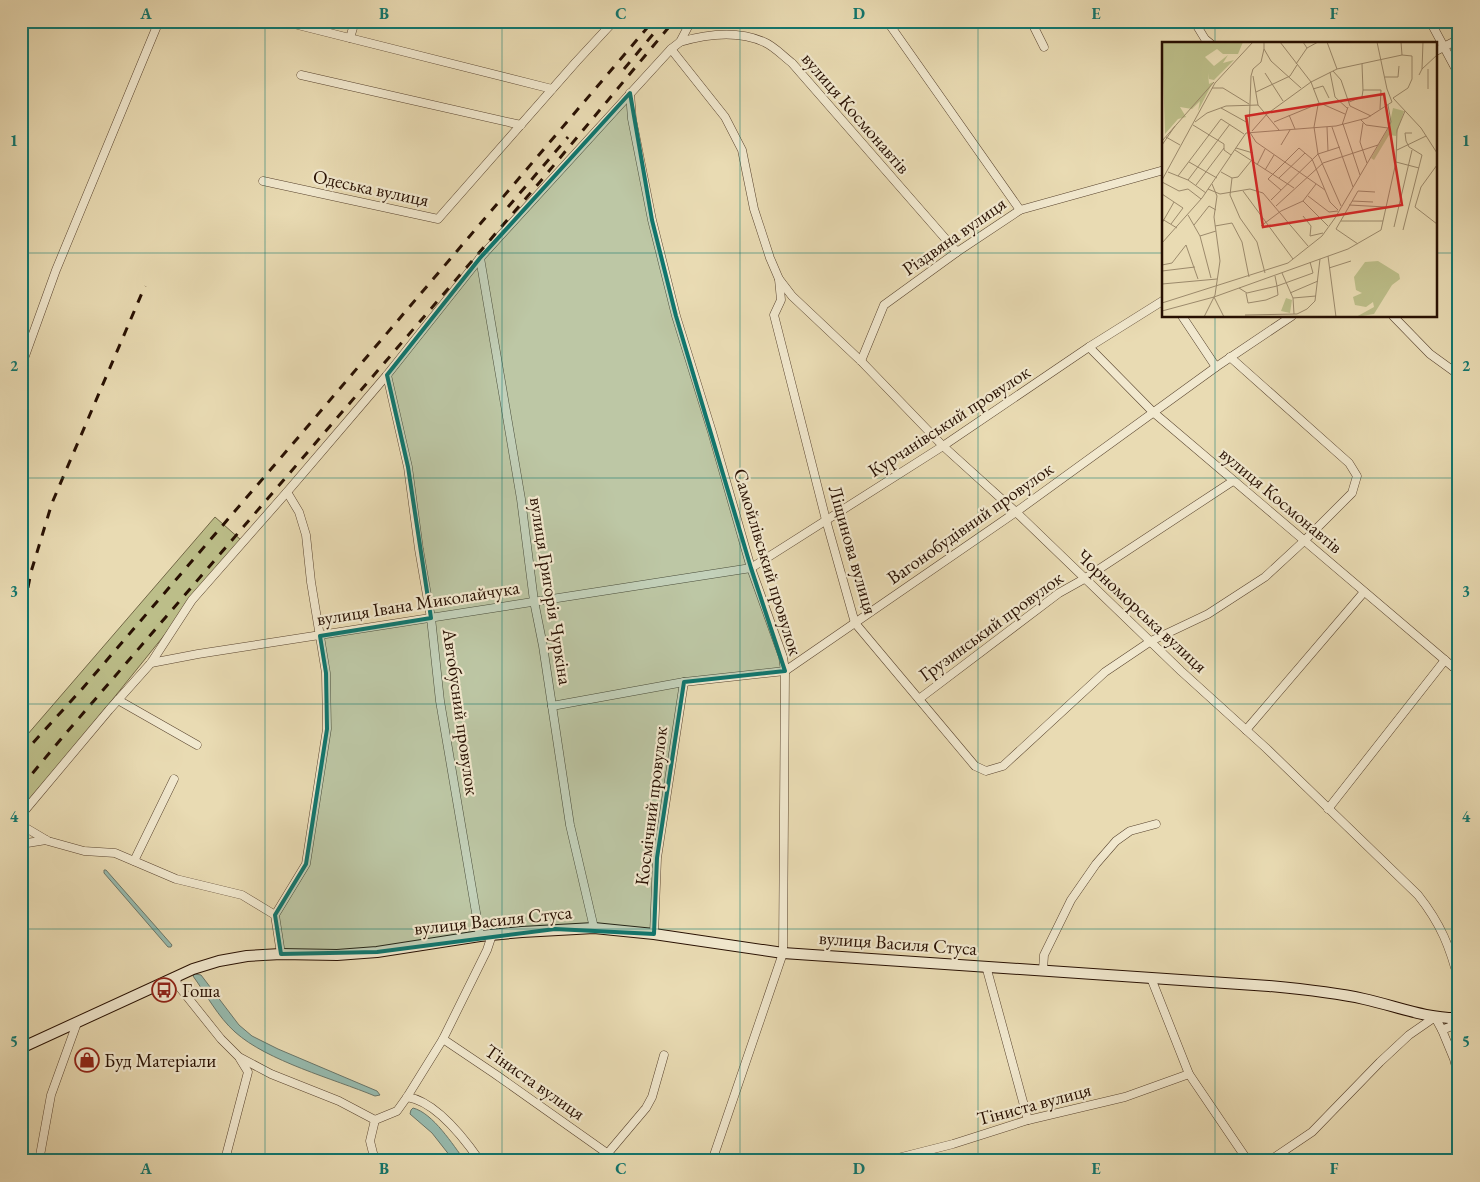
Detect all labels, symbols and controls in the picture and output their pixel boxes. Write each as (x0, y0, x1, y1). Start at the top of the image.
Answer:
text: A (139, 3, 152, 24)
text: B (379, 3, 389, 24)
text: C (615, 3, 627, 24)
text: D (853, 3, 865, 24)
text: E (1091, 3, 1101, 24)
text: F (1330, 3, 1339, 24)
inset map (1162, 42, 1438, 318)
street label: вулиця Космонавтів (796, 47, 916, 179)
text: 1 (10, 130, 18, 151)
text: 1 (1462, 130, 1470, 151)
street label: Одеська вулиця (311, 164, 432, 213)
street label: Різдвяна вулиця (897, 191, 1011, 281)
text: 2 (10, 355, 19, 376)
text: 2 (1462, 355, 1471, 376)
street label: Курчанівський провулок (863, 359, 1035, 483)
street label: вулиця Космонавтів (1214, 441, 1348, 559)
street label: Вагонобудівний провулок (882, 456, 1058, 590)
street label: Самойлівський провулок (728, 466, 808, 658)
street label: Ліщинова вулиця (823, 483, 884, 618)
street label: вулиця Григорія Чуркіна (524, 495, 578, 687)
street label: Чорноморська вулиця (1071, 544, 1213, 679)
street label: Грузинський провулок (914, 565, 1068, 687)
street label: вулиця Івана Миколайчука (315, 575, 522, 631)
text: 3 (10, 581, 18, 602)
text: 3 (1462, 581, 1470, 602)
street label: Автобусний провулок (437, 626, 485, 797)
street label: Космічний провулок (629, 725, 673, 887)
text: 4 (10, 806, 19, 827)
text: 4 (1462, 806, 1471, 827)
street label: вулиця Василя Стуса (413, 899, 574, 941)
street label: вулиця Василя Стуса (818, 925, 978, 961)
bus stop icon: Гоша (151, 977, 177, 1003)
place label: Гоша (182, 978, 221, 1003)
text: 5 (10, 1031, 18, 1052)
text: 5 (1462, 1031, 1470, 1052)
street label: Тіниста вулиця (480, 1038, 591, 1126)
shop icon: Буд Матерiали (74, 1047, 100, 1073)
place label: Буд Матерiали (104, 1048, 216, 1073)
street label: Тіниста вулиця (974, 1077, 1094, 1131)
text: A (139, 1158, 152, 1179)
text: B (379, 1158, 389, 1179)
text: C (615, 1158, 627, 1179)
text: D (853, 1158, 865, 1179)
text: E (1091, 1158, 1101, 1179)
text: F (1330, 1158, 1339, 1179)

